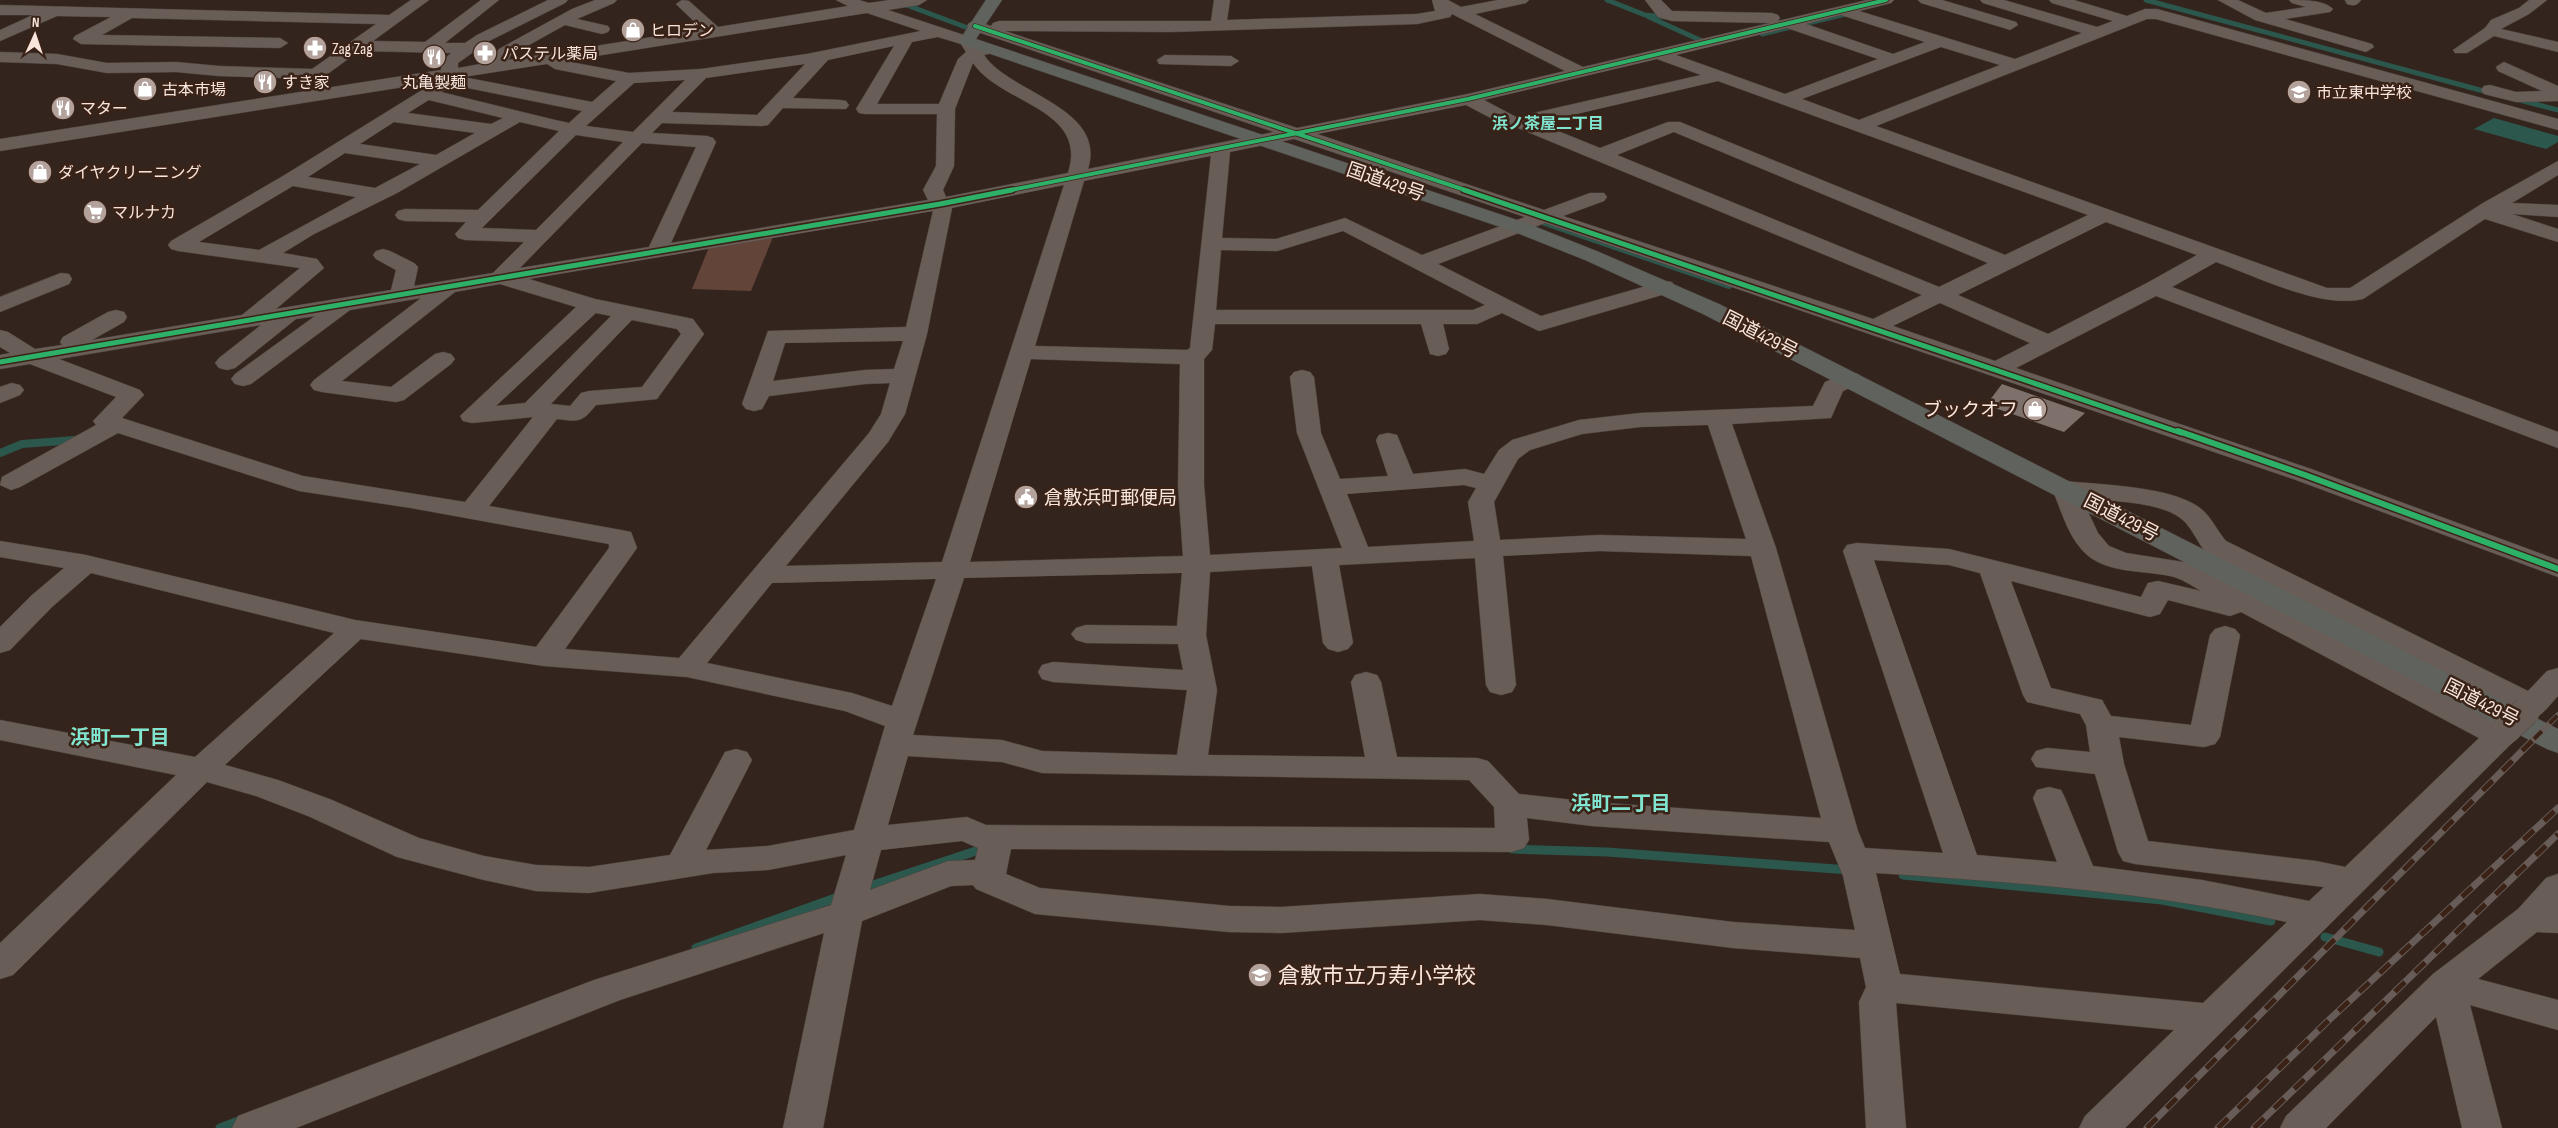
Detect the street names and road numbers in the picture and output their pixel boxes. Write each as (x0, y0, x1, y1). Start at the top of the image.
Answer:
street label: 国道429号 (1343, 158, 1428, 207)
street label: 国道429号 (1719, 307, 1802, 364)
street label: 国道429号 (2080, 490, 2163, 547)
street label: 国道429号 (2440, 675, 2523, 732)

